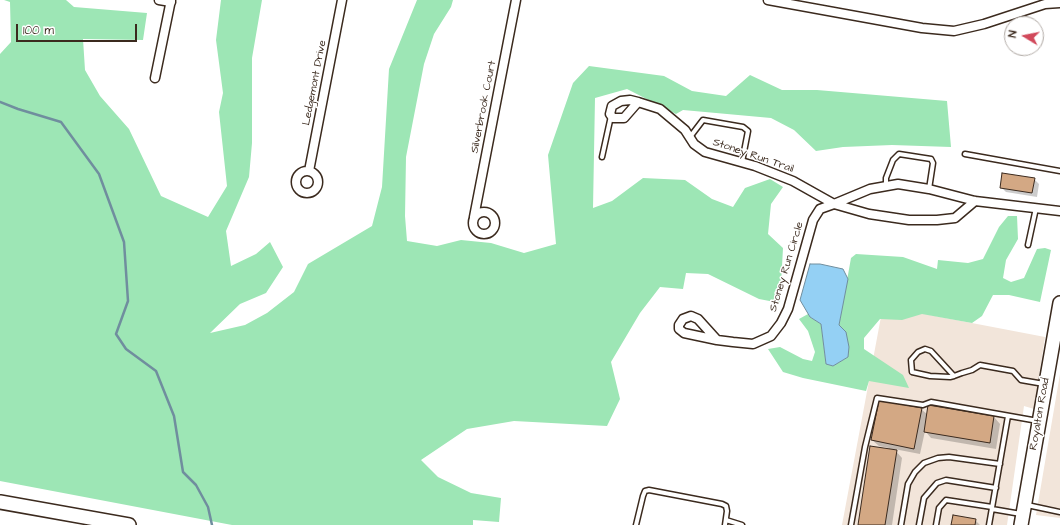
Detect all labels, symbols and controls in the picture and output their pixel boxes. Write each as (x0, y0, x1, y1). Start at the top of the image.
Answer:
scale bar (18, 16, 139, 42)
north arrow (1004, 16, 1044, 56)
text: 100 m (23, 22, 54, 39)
text: N (1005, 29, 1021, 39)
street label: Ledgemont Drive (300, 39, 330, 127)
street label: Silverbrook Court (469, 60, 499, 154)
street label: Stoney Run Trail (711, 136, 795, 176)
street label: Stoney Run Circle (767, 221, 807, 313)
street label: Royalton Road (1027, 377, 1053, 451)

